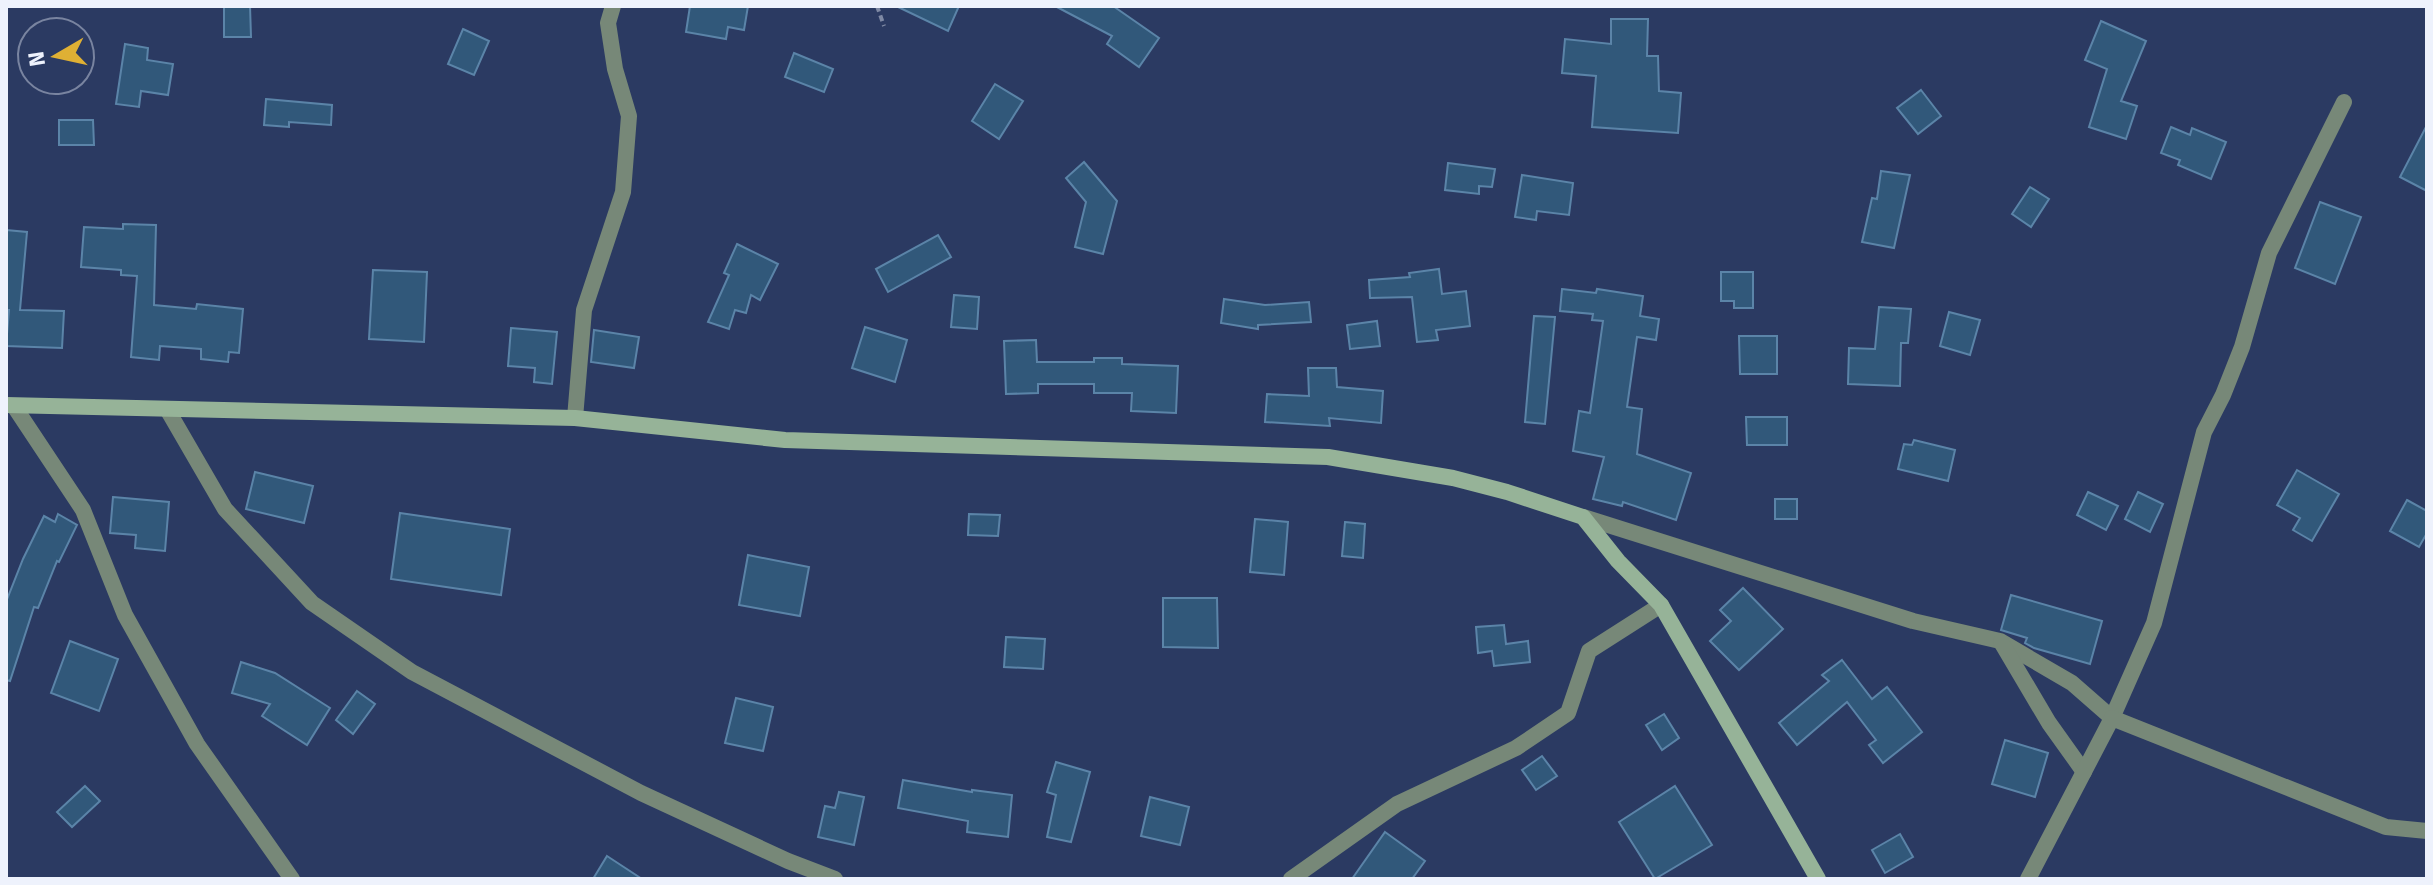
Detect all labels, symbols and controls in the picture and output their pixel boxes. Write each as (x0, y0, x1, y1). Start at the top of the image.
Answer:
north arrow (16, 16, 96, 96)
text: N (22, 50, 51, 68)

